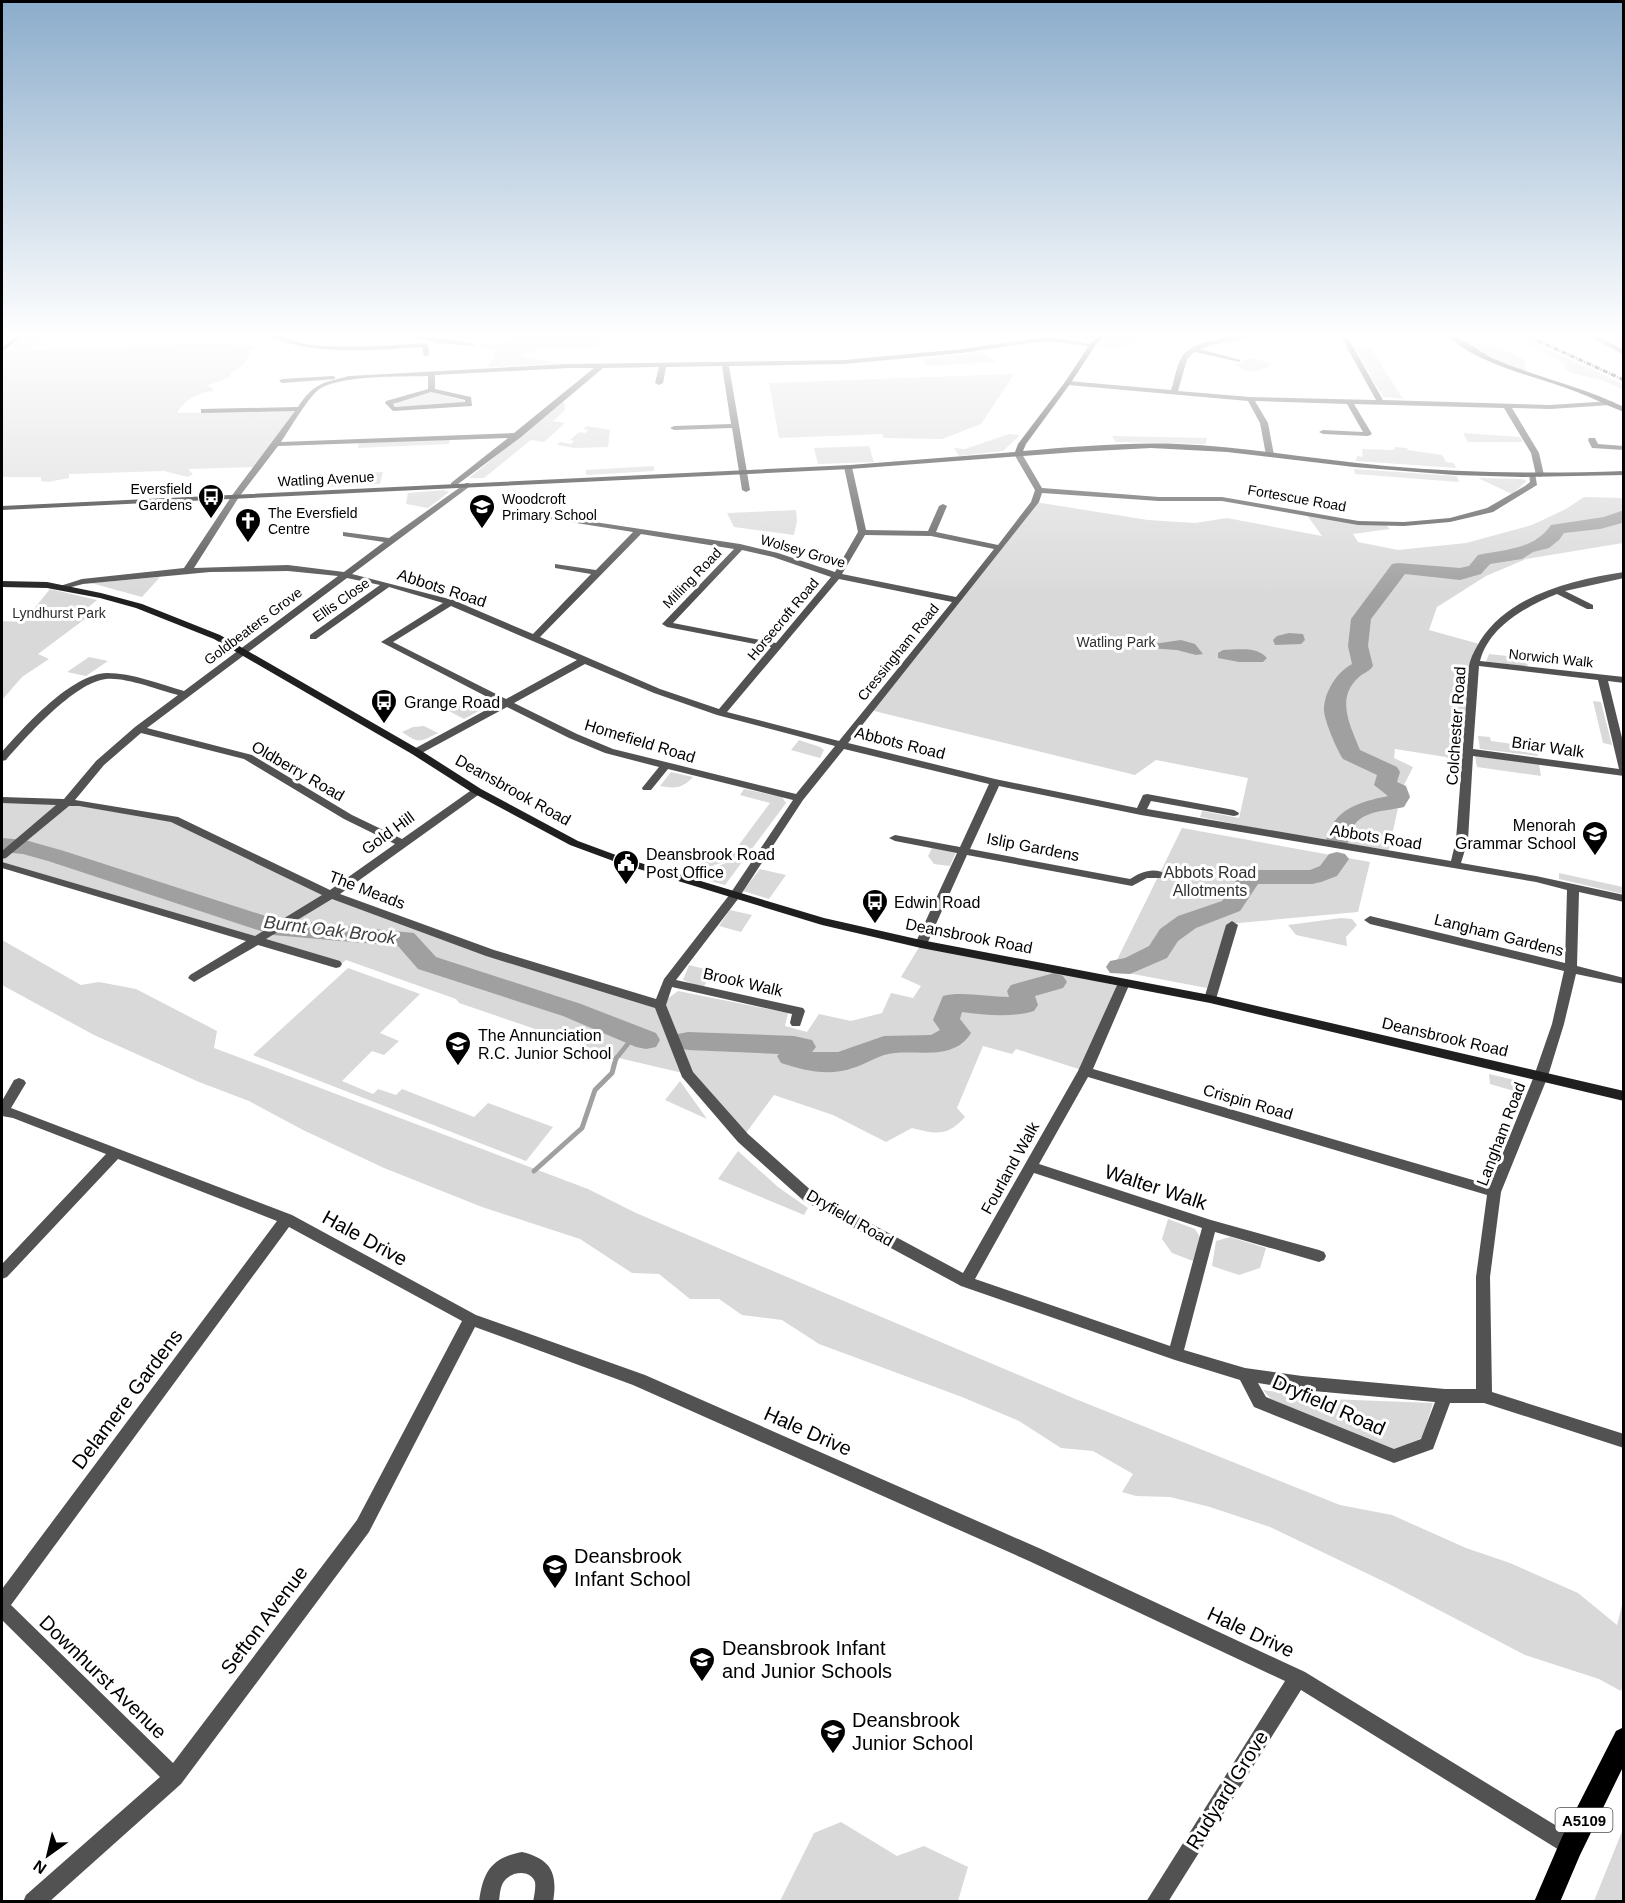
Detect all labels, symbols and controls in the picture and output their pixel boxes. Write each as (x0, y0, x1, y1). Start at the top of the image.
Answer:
street label: Watling Avenue (277, 468, 375, 490)
place label: Eversfield Gardens (131, 481, 192, 513)
street label: Fortescue Road (1247, 481, 1347, 515)
bus stop icon: Eversfield Gardens (196, 482, 226, 520)
place label: Woodcroft Primary School (502, 491, 597, 523)
school or university icon: Woodcroft Primary School (467, 492, 497, 530)
place label: The Eversfield Centre (268, 505, 357, 537)
church icon: The Eversfield Centre (233, 506, 263, 544)
street label: Wolsey Grove (759, 531, 848, 571)
street label: Milling Road (659, 545, 725, 611)
street label: Abbots Road (395, 566, 489, 610)
street label: Ellis Close (310, 575, 373, 625)
street label: Horsecroft Road (744, 575, 822, 663)
street label: Goldbeaters Grove (201, 584, 305, 668)
street label: Cressingham Road (854, 600, 942, 704)
park label: Lyndhurst Park (12, 605, 107, 621)
park label: Watling Park (1077, 634, 1156, 650)
street label: Norwich Walk (1508, 646, 1595, 671)
street label: Colchester Road (1443, 666, 1469, 786)
bus stop icon: Grange Road (369, 687, 399, 725)
place label: Grange Road (404, 694, 500, 711)
street label: Homefield Road (583, 716, 697, 766)
street label: Abbots Road (853, 724, 947, 762)
street label: Briar Walk (1511, 733, 1586, 761)
street label: Oldberry Road (249, 738, 347, 804)
street label: Deansbrook Road (452, 751, 574, 829)
street label: Gold Hill (359, 808, 417, 858)
place label: Menorah Grammar School (1455, 817, 1576, 852)
school or university icon: Menorah Grammar School (1580, 819, 1610, 857)
street label: Abbots Road (1329, 821, 1423, 853)
street label: Islip Gardens (985, 830, 1081, 864)
place label: Deansbrook Road Post Office (646, 846, 775, 881)
public building icon: Deansbrook Road Post Office (611, 848, 641, 886)
park label: Abbots Road Allotments (1164, 864, 1256, 899)
street label: The Meads (327, 868, 407, 912)
bus stop icon: Edwin Road (860, 887, 890, 925)
place label: Edwin Road (894, 894, 980, 911)
street label: Langham Gardens (1433, 911, 1565, 959)
water label: Burnt Oak Brook (263, 912, 398, 948)
street label: Deansbrook Road (904, 915, 1034, 957)
street label: Brook Walk (702, 965, 785, 1000)
street label: Deansbrook Road (1380, 1014, 1510, 1060)
place label: The Annunciation R.C. Junior School (478, 1027, 611, 1062)
school or university icon: The Annunciation R.C. Junior School (443, 1029, 473, 1067)
street label: Langham Road (1473, 1080, 1529, 1188)
street label: Crispin Road (1201, 1081, 1295, 1123)
street label: Fourland Walk (978, 1118, 1043, 1217)
street label: Walter Walk (1102, 1160, 1211, 1214)
street label: Dryfield Road (804, 1186, 896, 1250)
street label: Hale Drive (319, 1206, 411, 1270)
street label: Delamere Gardens (67, 1325, 187, 1473)
street label: Dryfield Road (1269, 1370, 1389, 1440)
street label: Hale Drive (761, 1402, 855, 1460)
place label: Deansbrook Infant School (574, 1545, 691, 1590)
school or university icon: Deansbrook Infant School (540, 1552, 570, 1590)
street label: Sefton Avenue (216, 1562, 312, 1678)
street label: Hale Drive (1204, 1602, 1298, 1662)
street label: Downhurst Avenue (35, 1611, 171, 1743)
place label: Deansbrook Infant and Junior Schools (722, 1637, 892, 1682)
school or university icon: Deansbrook Infant and Junior Schools (687, 1645, 717, 1683)
place label: Deansbrook Junior School (852, 1709, 973, 1754)
school or university icon: Deansbrook Junior School (818, 1717, 848, 1755)
street label: Rudyard Grove (1182, 1727, 1272, 1853)
road number: A5109 (1556, 1808, 1612, 1832)
north arrow (18, 1825, 78, 1885)
text: N (30, 1857, 49, 1877)

